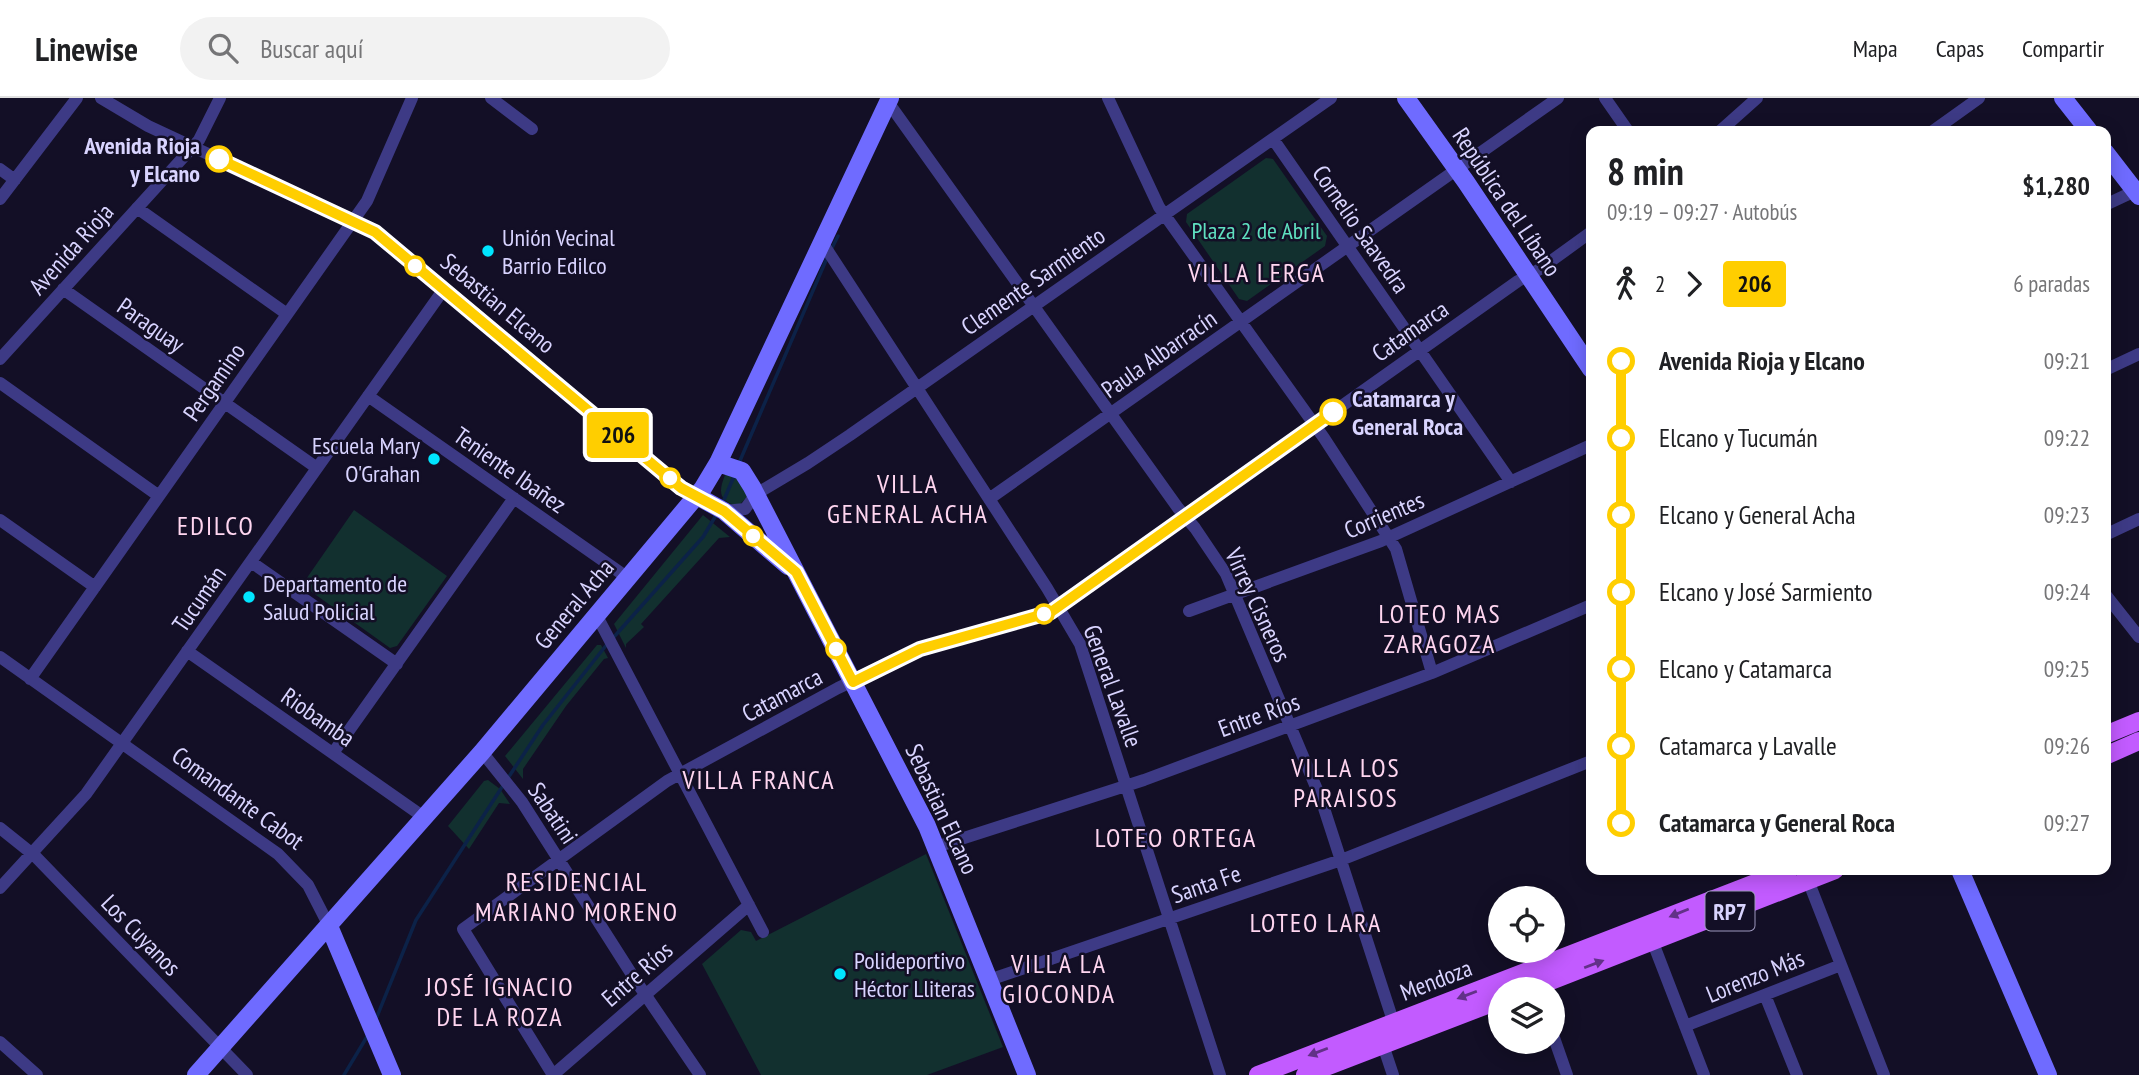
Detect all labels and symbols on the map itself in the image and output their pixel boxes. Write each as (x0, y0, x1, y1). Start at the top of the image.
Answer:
street label: República del Líbano (1446, 122, 1568, 282)
place label: Avenida Rioja y Elcano (83, 130, 200, 189)
marker: Avenida Rioja y Elcano (206, 146, 232, 172)
street label: Cornelio Saavedra (1306, 159, 1416, 299)
street label: Avenida Rioja (22, 197, 120, 301)
park label: Plaza 2 de Abril (1191, 215, 1321, 246)
street label: Clemente Sarmiento (955, 220, 1111, 342)
place label: Unión Vecinal Barrio Edilco (502, 222, 615, 281)
marker: Unión Vecinal Barrio Edilco (480, 243, 496, 259)
street label: Sebastian Elcano (434, 246, 562, 360)
unlabelled marker (405, 256, 425, 276)
district label: VILLA LERGA (1187, 256, 1326, 289)
street label: Paraguay (111, 291, 191, 359)
street label: Catamarca (1366, 294, 1454, 368)
street label: Paula Albarracín (1095, 303, 1223, 405)
street label: Pergamino (176, 337, 252, 427)
place label: Catamarca y General Roca (1352, 383, 1463, 442)
marker: Catamarca y General Roca (1320, 399, 1346, 425)
line badge: 206 (578, 412, 658, 458)
street label: Teniente Ibañez (448, 420, 572, 520)
place label: Escuela Mary O'Grahan (312, 430, 420, 489)
marker: Escuela Mary O'Grahan (426, 451, 442, 467)
district label: VILLA GENERAL ACHA (827, 467, 989, 530)
unlabelled marker (660, 468, 680, 488)
street label: Corrientes (1339, 484, 1429, 546)
district label: EDILCO (177, 509, 255, 542)
unlabelled marker (743, 526, 763, 546)
street label: Virrey Cisneros (1218, 542, 1298, 667)
street label: General Acha (527, 553, 621, 655)
street label: Tucumán (165, 560, 233, 638)
place label: Departamento de Salud Policial (263, 568, 407, 627)
marker: Departamento de Salud Policial (241, 589, 257, 605)
district label: LOTEO MAS ZARAGOZA (1378, 597, 1502, 660)
unlabelled marker (1034, 604, 1054, 624)
street label: General Lavalle (1077, 620, 1149, 752)
unlabelled marker (826, 639, 846, 659)
street label: Catamarca (737, 661, 827, 729)
street label: Riobamba (275, 681, 361, 753)
street label: Entre Ríos (1214, 686, 1304, 744)
street label: Sebastian Elcano (898, 739, 986, 879)
street label: Comandante Cabot (166, 740, 311, 857)
district label: VILLA LOS PARAISOS (1290, 751, 1401, 814)
district label: VILLA FRANCA (681, 763, 836, 796)
street label: Sabatini (521, 776, 585, 850)
district label: LOTEO ORTEGA (1095, 821, 1257, 854)
street label: Santa Fe (1167, 858, 1245, 910)
district label: RESIDENCIAL MARIANO MORENO (475, 865, 679, 928)
street label: Los Cuyanos (95, 888, 187, 982)
road number: RP7 (1706, 891, 1754, 930)
district label: LOTEO LARA (1250, 906, 1382, 939)
one-way arrow (1669, 907, 1690, 918)
street label: Entre Ríos (595, 935, 679, 1013)
street label: Lorenzo Más (1701, 942, 1809, 1010)
place label: Polideportivo Héctor Lliteras (854, 945, 975, 1004)
district label: VILLA LA GIOCONDA (1002, 947, 1116, 1010)
street label: Mendoza (1396, 952, 1476, 1008)
one-way arrow (1584, 959, 1605, 970)
marker: Polideportivo Héctor Lliteras (832, 966, 848, 982)
district label: JOSÉ IGNACIO DE LA ROZA (424, 970, 575, 1033)
one-way arrow (1456, 989, 1477, 1000)
one-way arrow (1307, 1047, 1328, 1058)

